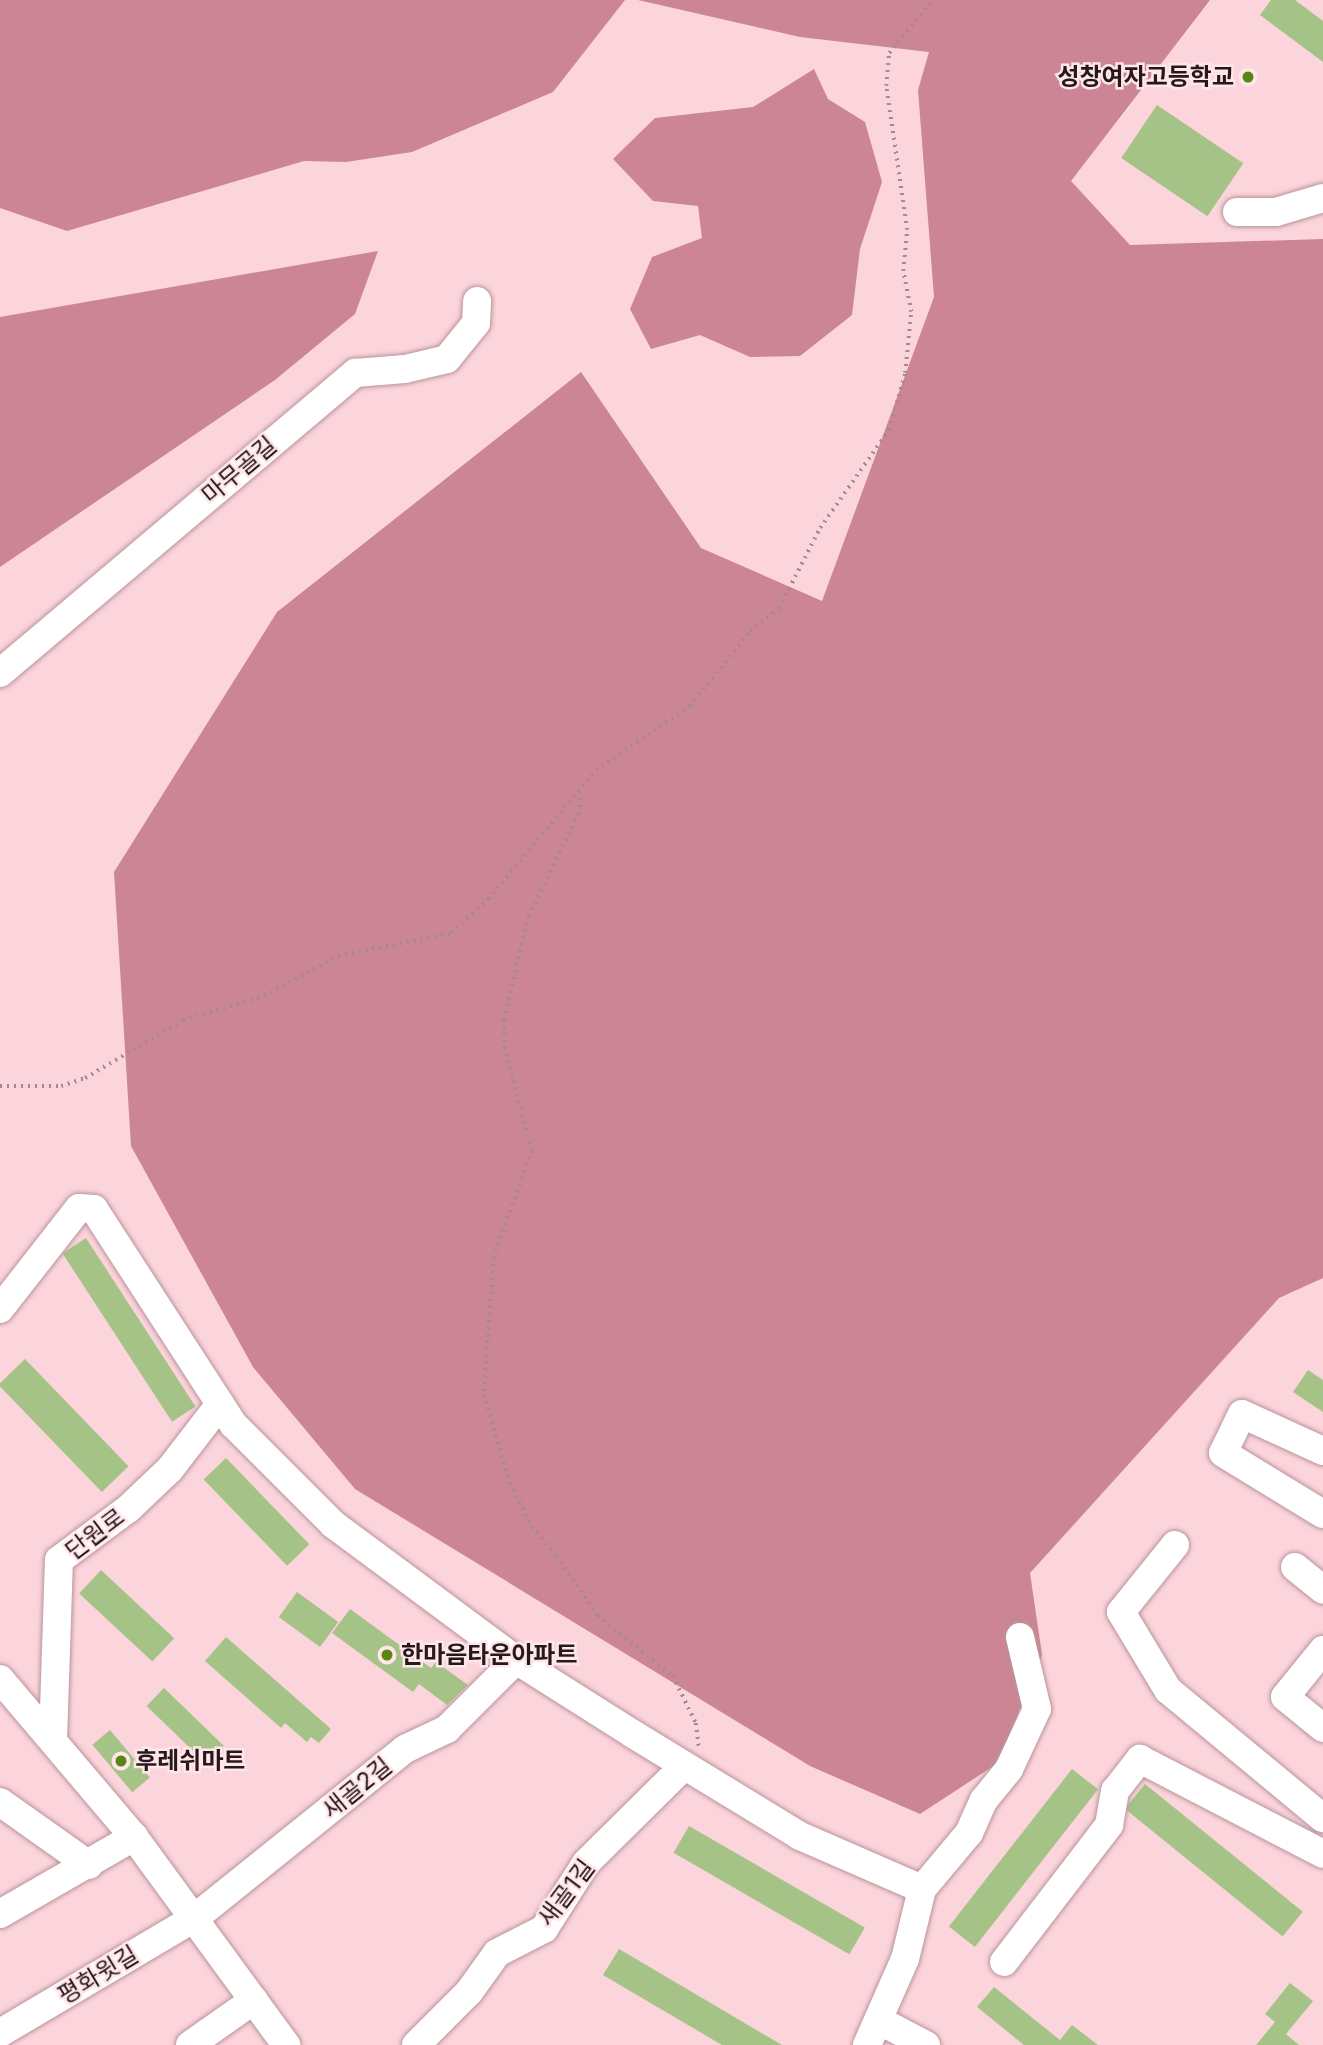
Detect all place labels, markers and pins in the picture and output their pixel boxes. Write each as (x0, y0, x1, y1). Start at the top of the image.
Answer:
place label: 성창여자고등학교 (1057, 63, 1234, 91)
marker: 성창여자고등학교 (1240, 69, 1256, 85)
place label: 한마음타운아파트 (401, 1641, 578, 1669)
marker: 한마음타운아파트 (379, 1647, 395, 1663)
place label: 후레쉬마트 (135, 1747, 245, 1775)
marker: 후레쉬마트 (113, 1753, 129, 1769)

